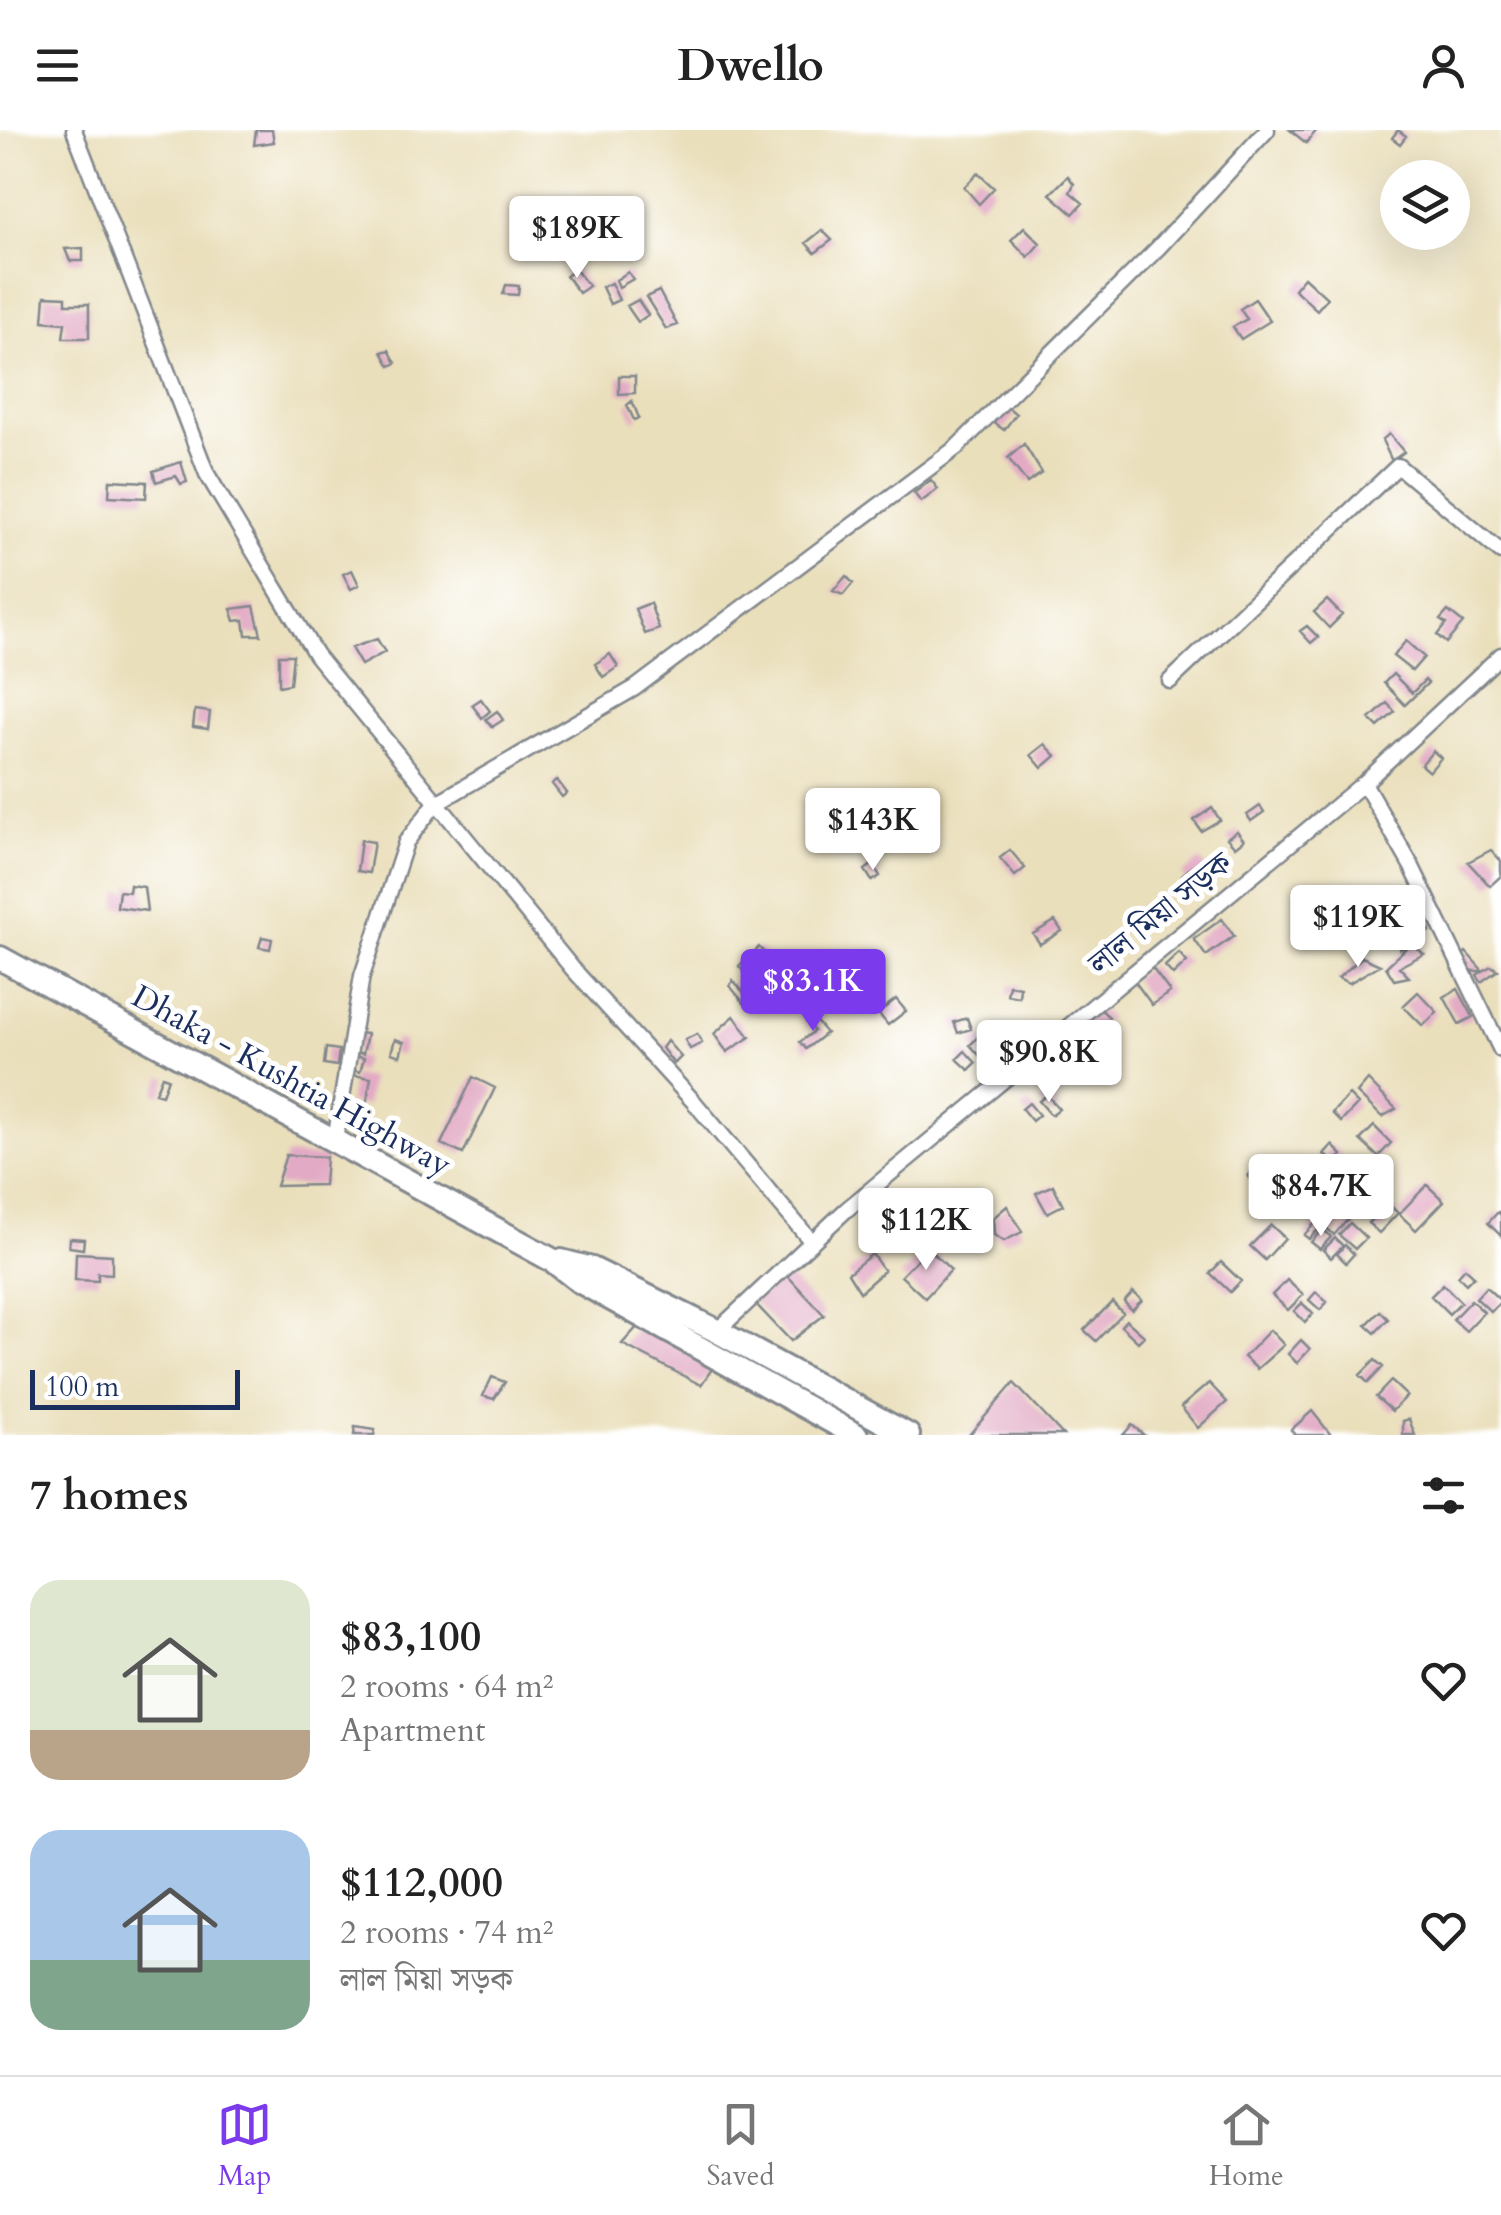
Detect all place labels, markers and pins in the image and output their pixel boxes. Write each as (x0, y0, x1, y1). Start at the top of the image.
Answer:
pin: $189K (507, 196, 647, 281)
pin: $143K (803, 788, 943, 873)
pin: $119K (1288, 885, 1428, 970)
pin: $83.1K (732, 949, 894, 1034)
pin: $90.8K (968, 1020, 1130, 1105)
pin: $84.7K (1240, 1154, 1402, 1239)
pin: $112K (856, 1188, 996, 1273)

